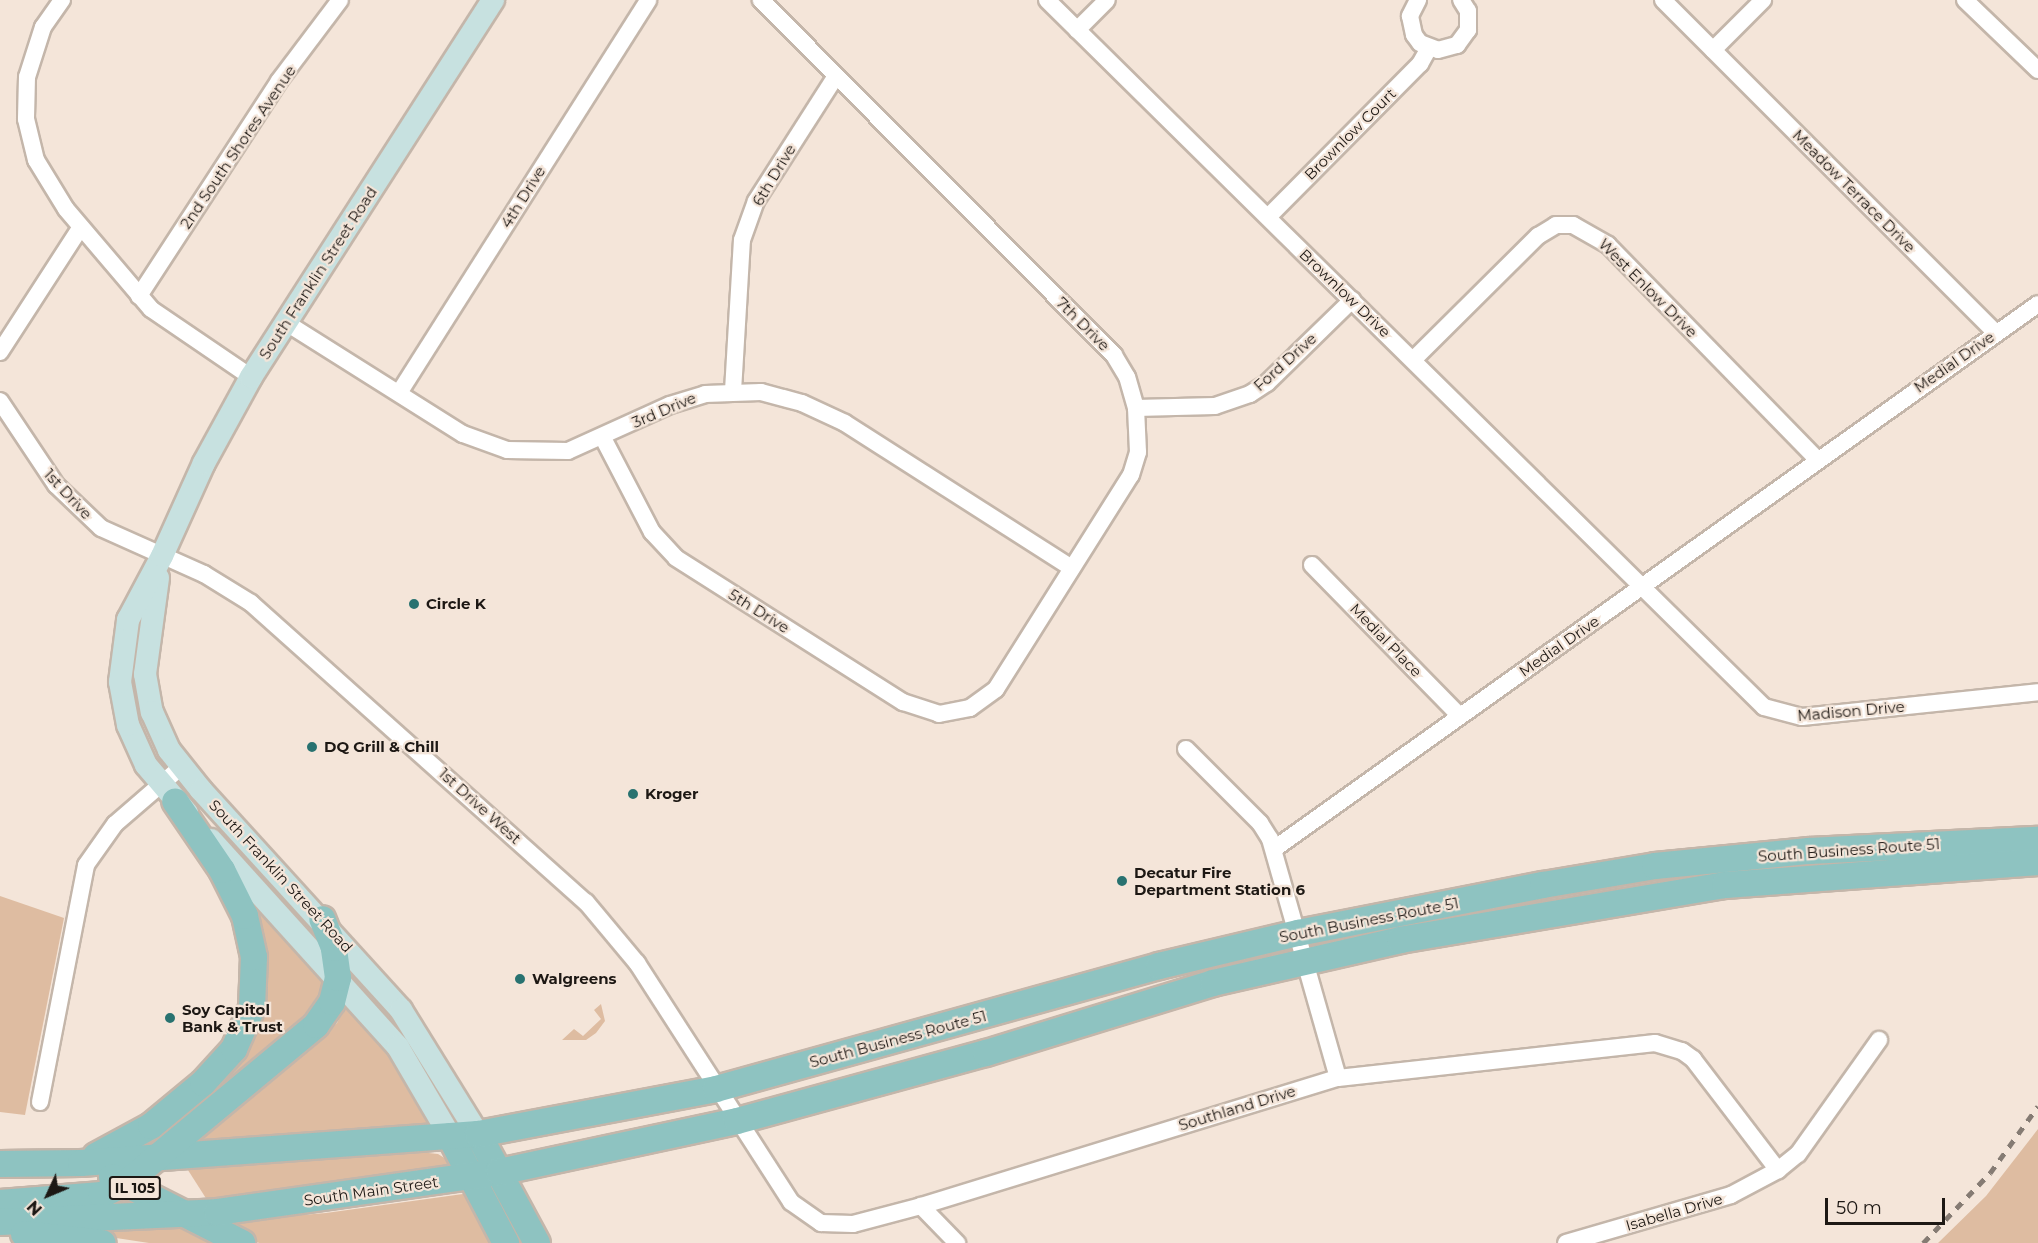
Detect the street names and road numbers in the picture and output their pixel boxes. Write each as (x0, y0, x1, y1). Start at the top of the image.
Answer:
street label: 2nd South Shores Avenue (177, 62, 299, 232)
street label: Brownlow Court (1300, 84, 1400, 184)
street label: Meadow Terrace Drive (1789, 126, 1919, 256)
street label: 6th Drive (749, 141, 799, 209)
street label: 4th Drive (497, 163, 549, 231)
street label: South Franklin Street Road (255, 183, 381, 363)
street label: West Enlow Drive (1595, 235, 1701, 341)
street label: Brownlow Drive (1296, 245, 1394, 341)
street label: 7th Drive (1053, 294, 1113, 354)
street label: Medial Drive (1910, 328, 1998, 396)
street label: Ford Drive (1250, 329, 1320, 395)
street label: 3rd Drive (629, 388, 699, 432)
street label: 1st Drive (40, 465, 96, 523)
street label: 5th Drive (725, 585, 793, 637)
street label: Medial Place (1346, 599, 1426, 681)
street label: Medial Drive (1515, 612, 1603, 680)
street label: Madison Drive (1797, 697, 1905, 725)
street label: 1st Drive West (435, 764, 525, 848)
street label: South Franklin Street Road (205, 796, 357, 956)
street label: South Business Route 51 (1757, 835, 1941, 865)
street label: South Business Route 51 (1278, 894, 1460, 946)
street label: South Business Route 51 (808, 1007, 988, 1071)
street label: Southland Drive (1176, 1082, 1298, 1134)
street label: South Main Street (303, 1173, 439, 1209)
road number: IL 105 (108, 1177, 162, 1199)
street label: Isabella Drive (1623, 1190, 1725, 1234)

